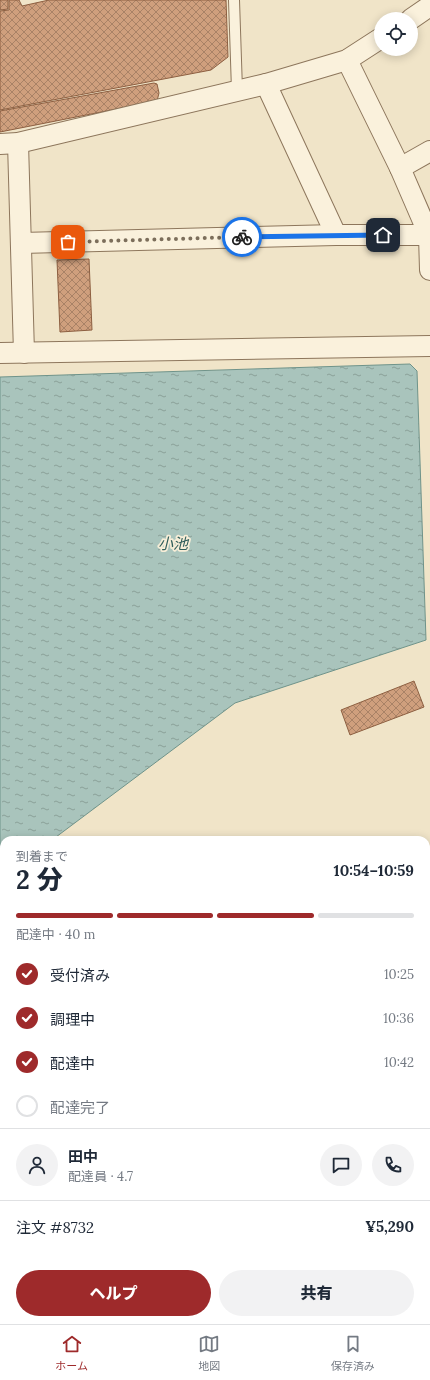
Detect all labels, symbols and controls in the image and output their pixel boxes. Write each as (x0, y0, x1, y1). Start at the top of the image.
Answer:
map controls (374, 12, 418, 56)
button: locate (374, 12, 418, 56)
courier (222, 217, 262, 257)
pin (366, 218, 400, 252)
icon: home (372, 224, 394, 246)
pin (51, 225, 85, 259)
icon: bike (231, 226, 253, 248)
icon: bag (57, 231, 79, 253)
water label: 小池 (158, 534, 190, 553)
text: 到着まで (16, 848, 68, 865)
text: 10:54–10:59 (334, 861, 414, 880)
text: 2 分 (16, 863, 63, 896)
text: 配達中 · 40 m (16, 926, 95, 943)
icon: check (16, 963, 38, 985)
text: 受付済み (50, 966, 110, 985)
text: 10:25 (384, 966, 414, 983)
icon: check (16, 1007, 38, 1029)
text: 調理中 (50, 1010, 95, 1029)
text: 10:36 (383, 1010, 414, 1027)
icon: check (16, 1051, 38, 1073)
text: 配達中 (50, 1054, 95, 1073)
text: 10:42 (384, 1054, 414, 1071)
text: 配達完了 (50, 1098, 110, 1117)
button: person (16, 1144, 58, 1186)
button: chat (320, 1144, 362, 1186)
button: phone (372, 1144, 414, 1186)
text: 田中 (68, 1147, 98, 1166)
text: 配達員 · 4.7 (68, 1168, 133, 1185)
text: ¥5,290 (365, 1217, 414, 1236)
text: 注文 #8732 (16, 1218, 94, 1237)
button: ヘルプ (16, 1270, 211, 1316)
button: 共有 (219, 1270, 414, 1316)
tab: ホーム (55, 1333, 88, 1373)
tab: 地図 (198, 1333, 220, 1373)
tab: 保存済み (331, 1333, 375, 1373)

